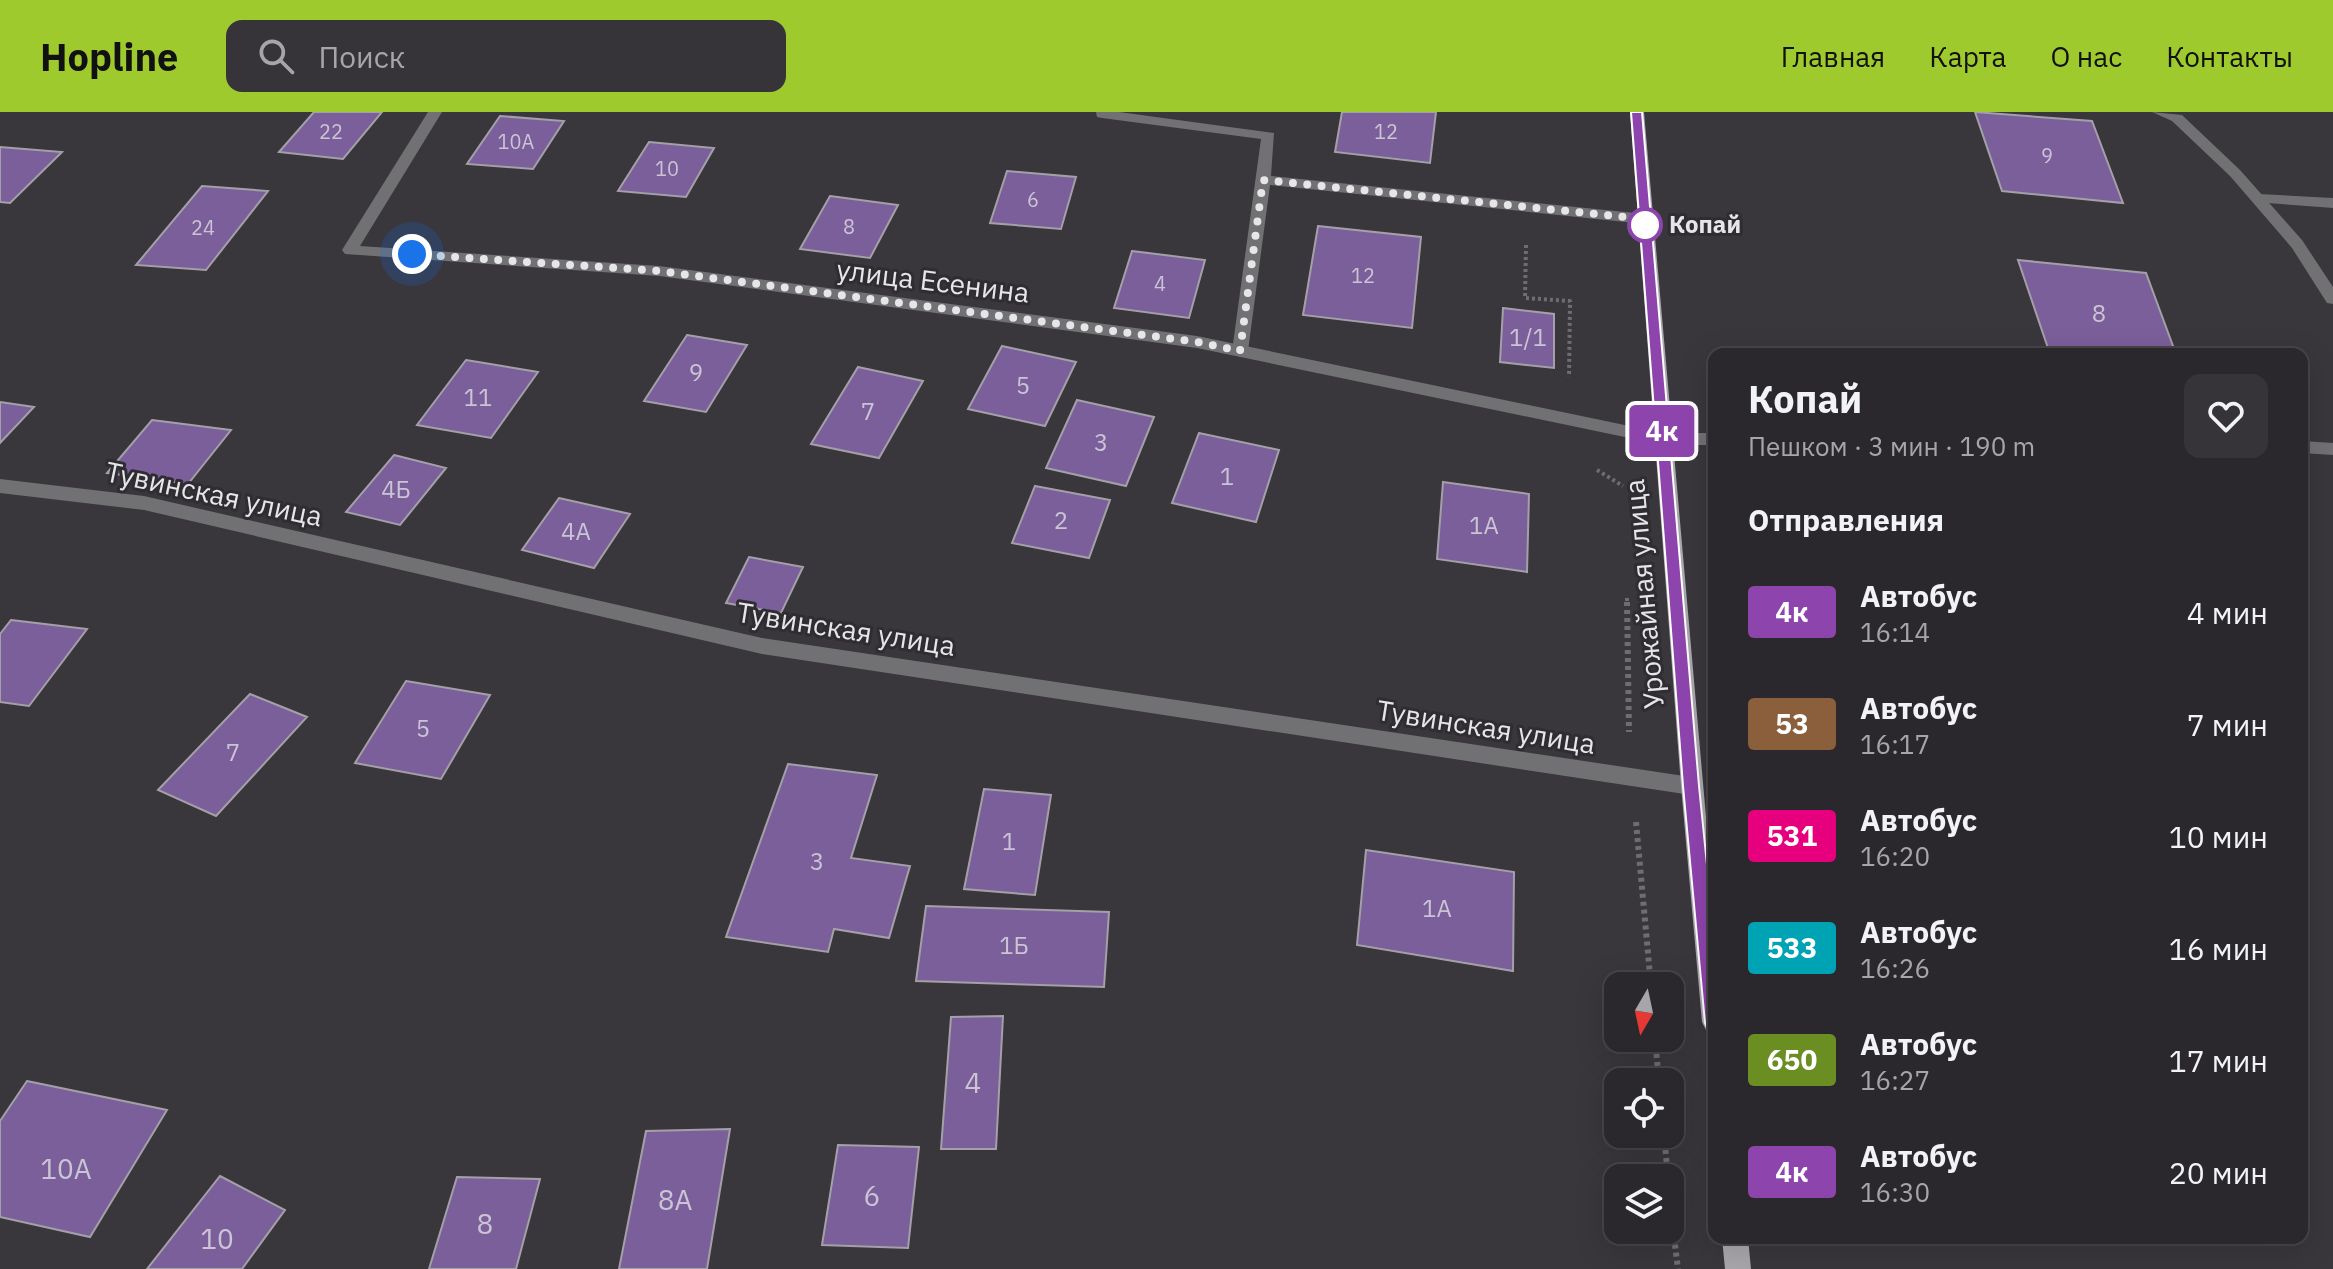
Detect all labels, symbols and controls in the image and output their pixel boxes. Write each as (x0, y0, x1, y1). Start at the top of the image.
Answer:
search box (226, 20, 786, 92)
text: Hopline (40, 32, 178, 81)
icon: search (254, 34, 298, 78)
text: Поиск (318, 37, 405, 76)
text: Главная (1781, 38, 1885, 75)
text: Карта (1929, 38, 2006, 75)
text: О нас (2050, 38, 2122, 75)
text: Контакты (2166, 38, 2293, 75)
house number: 22 (319, 118, 343, 145)
house number: 12 (1374, 118, 1398, 145)
house number: 10А (498, 128, 535, 155)
house number: 9 (2041, 142, 2053, 169)
house number: 10 (655, 155, 679, 182)
house number: 6 (1027, 186, 1039, 213)
marker: Копай (1628, 208, 1662, 242)
place label: Копай (1669, 208, 1741, 240)
house number: 8 (843, 213, 855, 240)
house number: 24 (191, 214, 215, 241)
your location (392, 234, 432, 274)
street label: улица Есенина (835, 250, 1032, 311)
house number: 12 (1351, 262, 1375, 289)
house number: 4 (1154, 270, 1166, 297)
house number: 8 (2092, 297, 2106, 329)
house number: 1/1 (1509, 321, 1547, 353)
house number: 9 (689, 356, 703, 388)
house number: 5 (1016, 369, 1030, 401)
text: Копай (1748, 374, 1862, 423)
button: heart (2184, 374, 2268, 458)
house number: 11 (464, 381, 492, 413)
house number: 7 (861, 395, 875, 427)
line badge: 4к (1626, 405, 1698, 457)
text: 4к (1645, 412, 1679, 449)
house number: 3 (1094, 426, 1108, 458)
text: Пешком · 3 мин · 190 m (1748, 429, 2035, 463)
street label: Тувинская улица (102, 452, 326, 535)
house number: 1 (1220, 460, 1234, 492)
house number: 4Б (381, 473, 411, 505)
street label: Урожайная улица (1615, 478, 1672, 710)
text: Отправления (1748, 500, 1944, 539)
house number: 2 (1054, 504, 1068, 536)
house number: 1А (1469, 509, 1499, 541)
house number: 4А (561, 515, 591, 547)
text: Автобус (1860, 576, 1977, 615)
street label: Тувинская улица (734, 593, 958, 664)
text: 4к (1775, 593, 1809, 630)
text: 4 мин (2187, 593, 2268, 632)
text: 16:14 (1860, 615, 1930, 649)
text: Автобус (1860, 688, 1977, 727)
street label: Тувинская улица (1374, 691, 1598, 762)
text: 53 (1775, 705, 1809, 742)
text: 7 мин (2187, 705, 2268, 744)
house number: 5 (416, 712, 430, 744)
text: 16:17 (1860, 727, 1930, 761)
house number: 7 (226, 736, 240, 768)
text: Автобус (1860, 800, 1977, 839)
text: 531 (1767, 817, 1817, 854)
text: 10 мин (2169, 817, 2268, 856)
house number: 1 (1002, 825, 1016, 857)
text: 16:20 (1860, 839, 1930, 873)
house number: 3 (810, 845, 824, 877)
house number: 1А (1422, 892, 1452, 924)
text: Автобус (1860, 912, 1977, 951)
house number: 1Б (999, 929, 1029, 961)
text: 533 (1767, 929, 1817, 966)
text: 16 мин (2169, 929, 2268, 968)
text: 16:26 (1860, 951, 1930, 985)
north arrow (1604, 972, 1684, 1052)
map controls (1604, 972, 1684, 1244)
text: Автобус (1860, 1024, 1977, 1063)
text: 650 (1767, 1041, 1817, 1078)
text: 17 мин (2169, 1041, 2268, 1080)
text: 16:27 (1860, 1063, 1930, 1097)
house number: 4 (965, 1064, 981, 1101)
button: locate (1604, 1068, 1684, 1148)
text: Автобус (1860, 1136, 1977, 1175)
house number: 10А (40, 1150, 92, 1187)
text: 4к (1775, 1153, 1809, 1190)
text: 20 мин (2169, 1153, 2268, 1192)
button: layers (1604, 1164, 1684, 1244)
text: 16:30 (1860, 1175, 1930, 1209)
house number: 6 (864, 1177, 880, 1214)
house number: 8А (658, 1181, 692, 1218)
house number: 8 (477, 1205, 493, 1242)
house number: 10 (200, 1220, 234, 1257)

